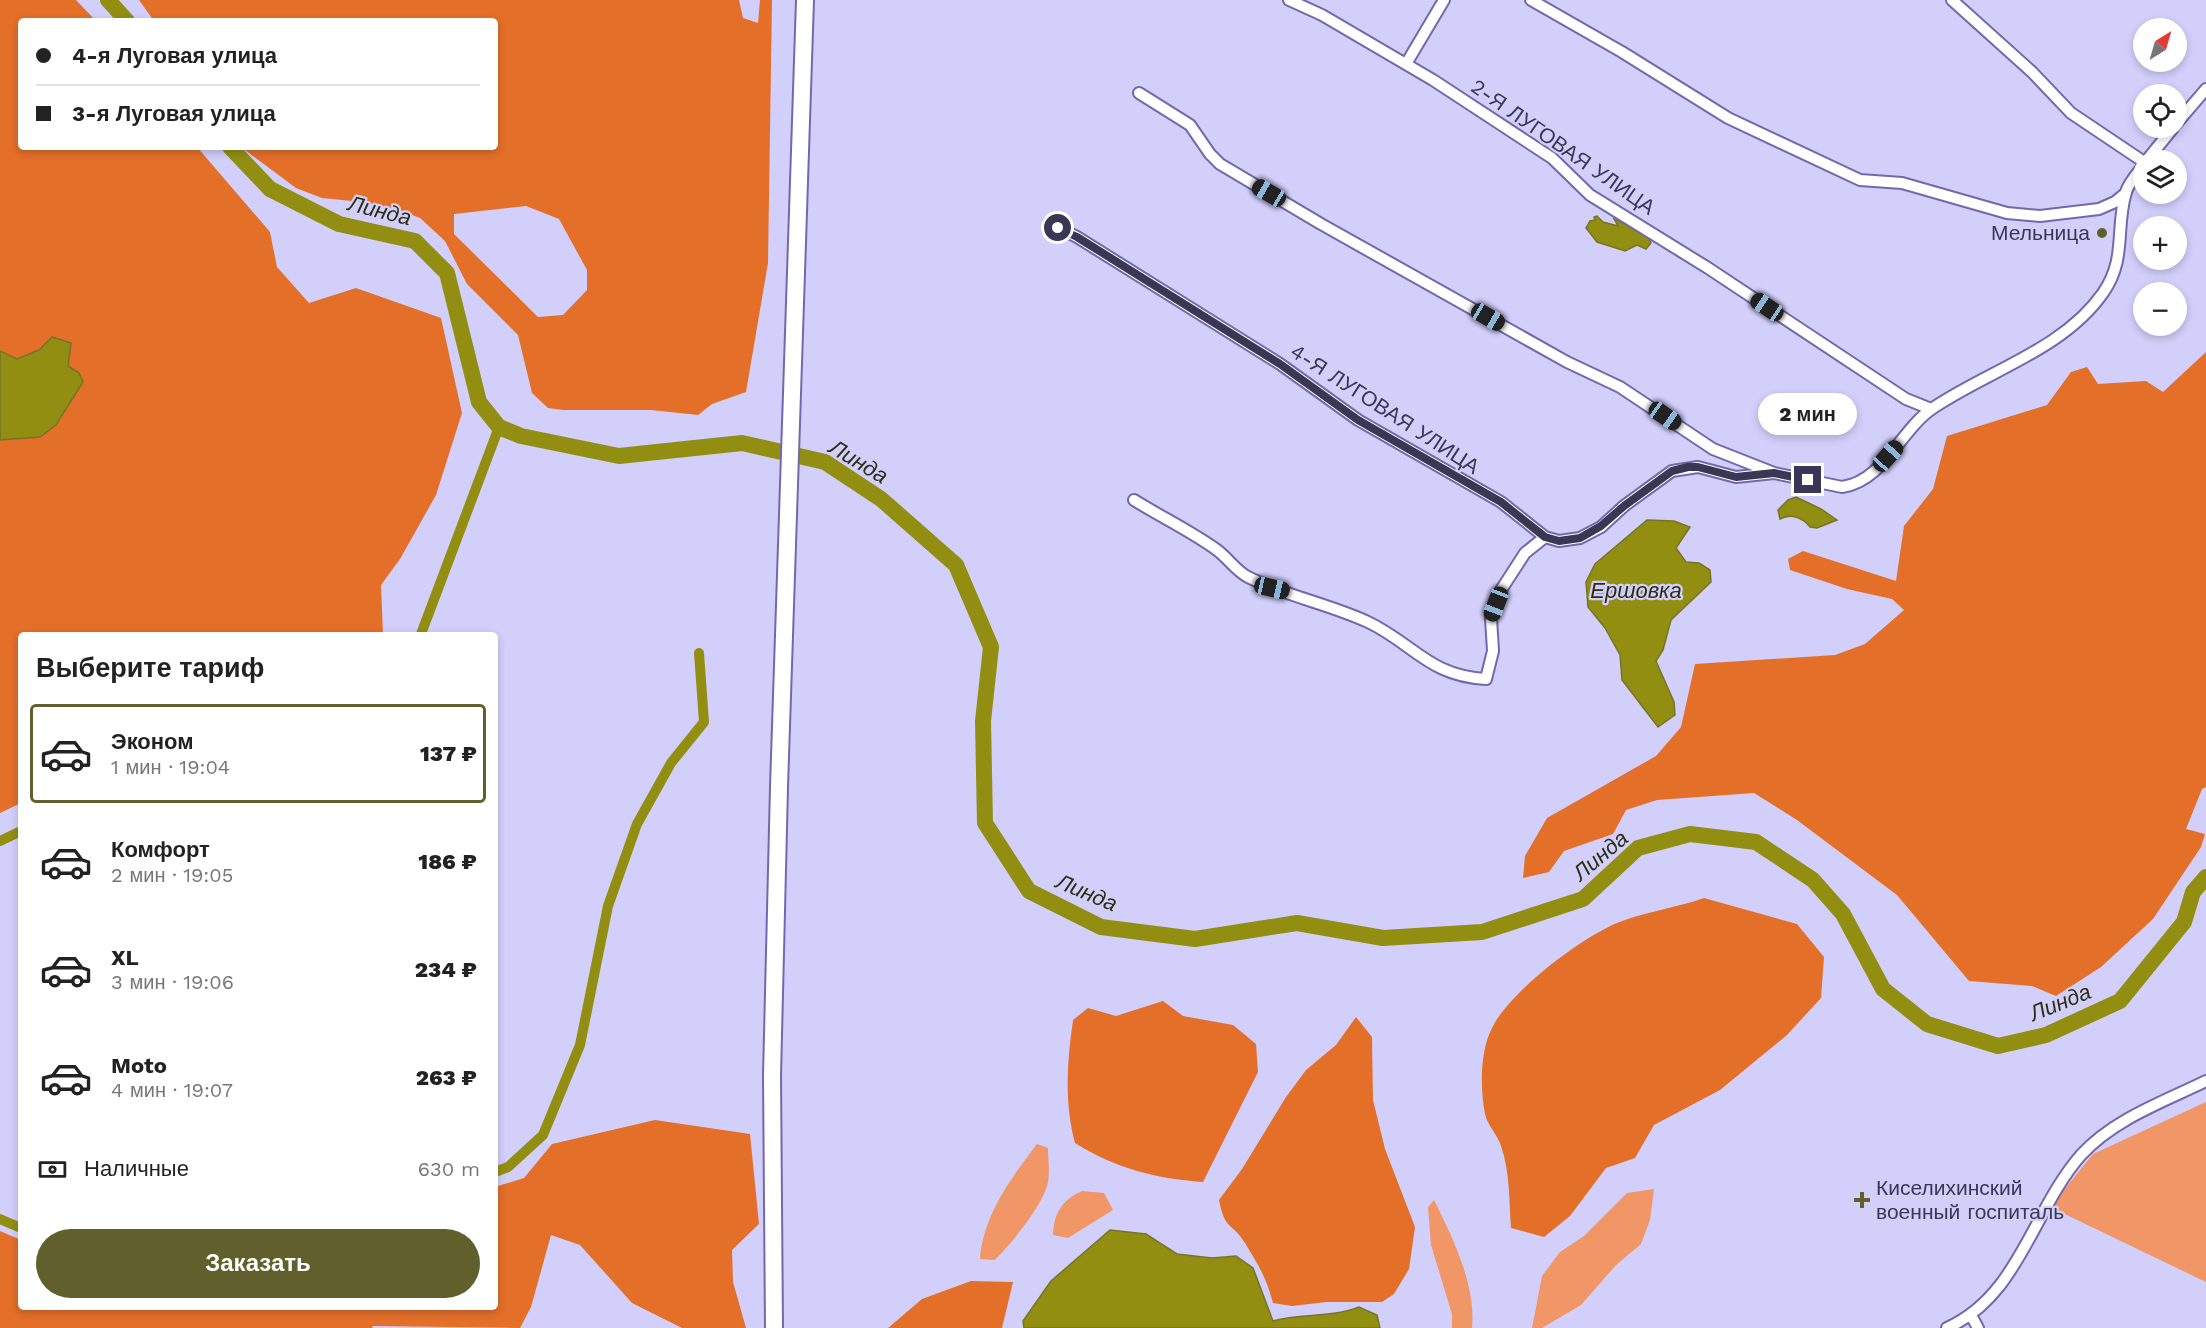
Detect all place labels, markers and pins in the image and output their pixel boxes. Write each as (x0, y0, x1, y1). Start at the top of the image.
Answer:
place label: Мельница (1991, 220, 2090, 245)
marker: Мельница (2095, 226, 2109, 240)
place label: Киселихинский военный госпиталь (1876, 1175, 2064, 1224)
marker: Киселихинский военный госпиталь (1853, 1191, 1871, 1209)

